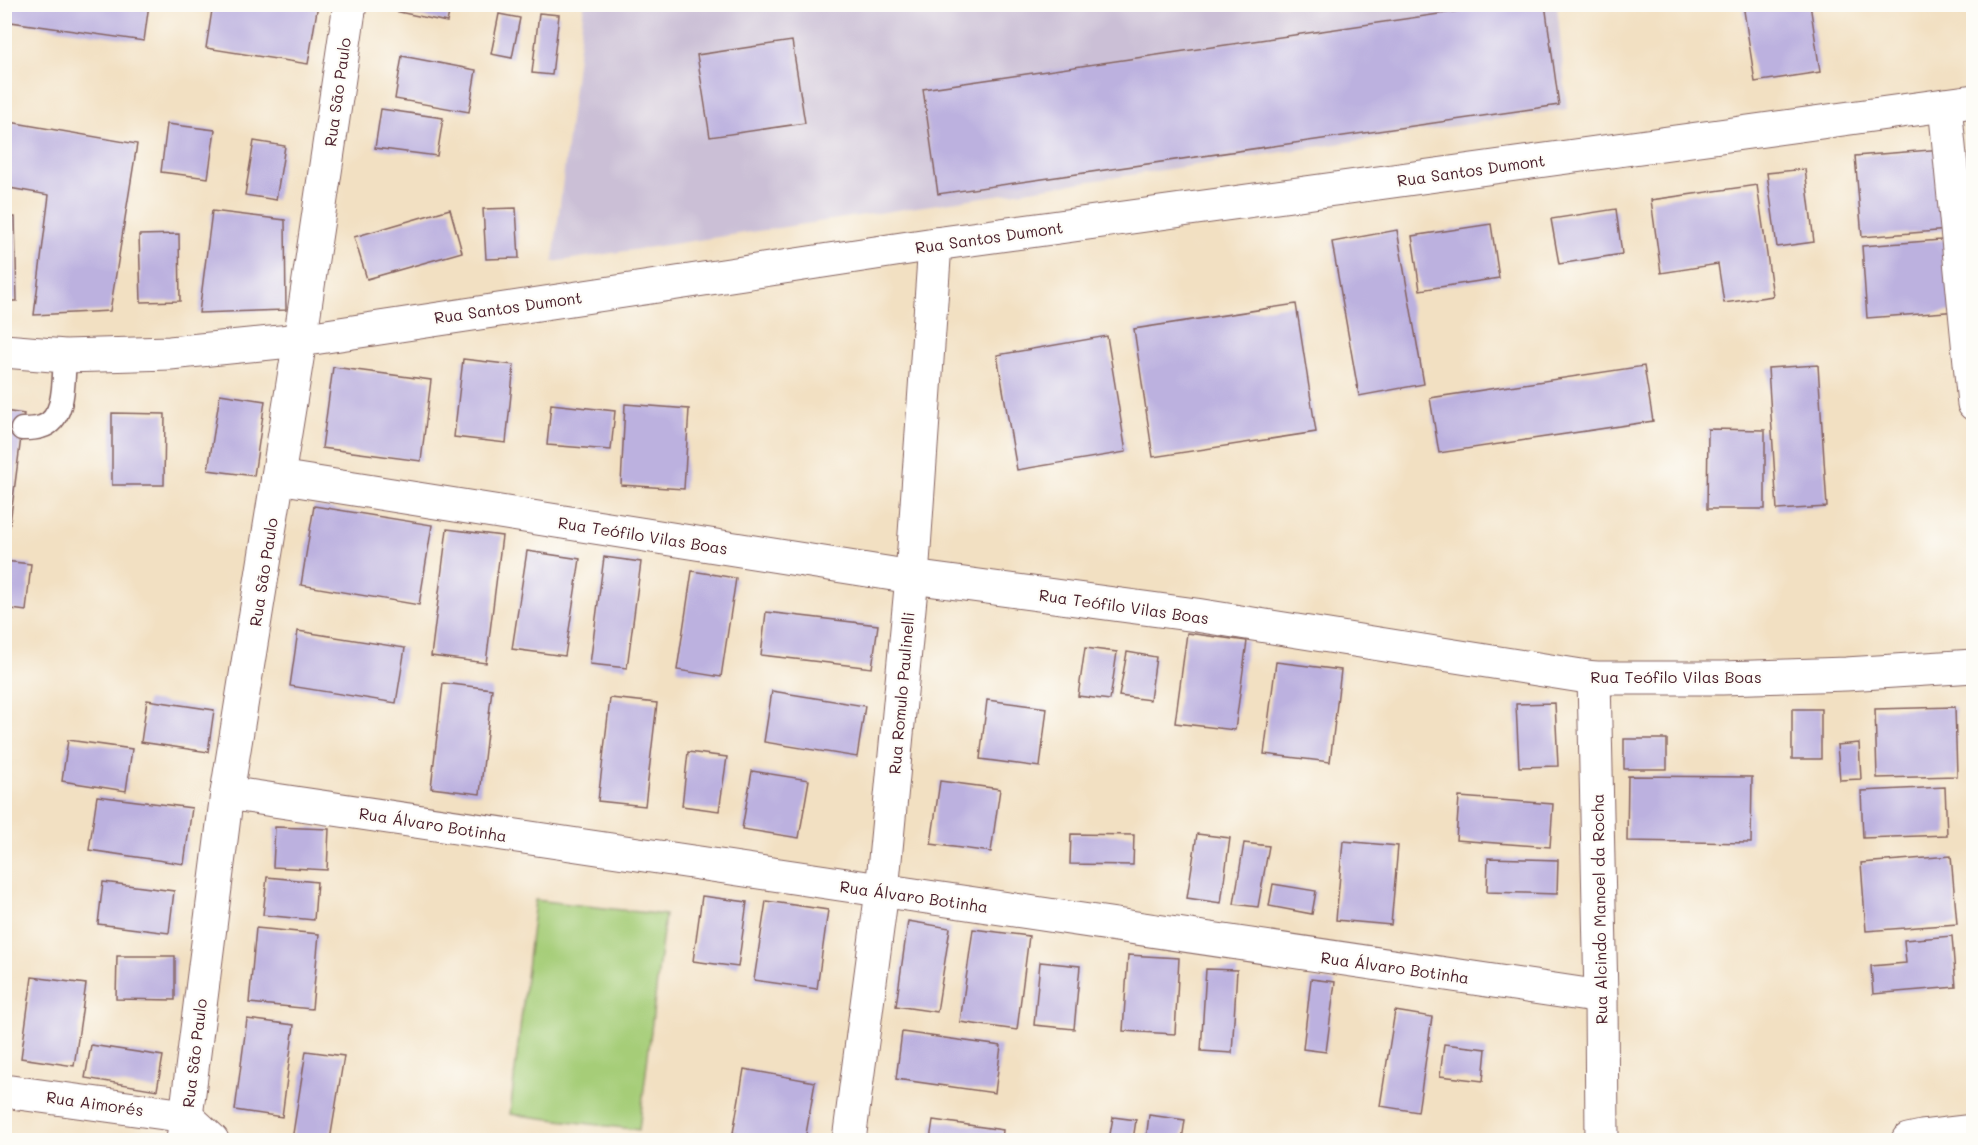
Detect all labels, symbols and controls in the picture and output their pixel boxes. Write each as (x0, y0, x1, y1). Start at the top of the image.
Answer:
street label: Rua São Paulo (319, 36, 355, 148)
street label: Rua Santos Dumont (1396, 149, 1546, 191)
street label: Rua Santos Dumont (914, 216, 1064, 258)
street label: Rua Santos Dumont (433, 286, 583, 328)
street label: Rua Teófilo Vilas Boas (557, 511, 729, 559)
street label: Rua São Paulo (244, 516, 282, 628)
street label: Rua Teófilo Vilas Boas (1038, 584, 1210, 628)
street label: Rua Romulo Paulinelli (883, 611, 919, 775)
street label: Rua Teófilo Vilas Boas (1590, 666, 1762, 687)
street label: Rua Alcindo Manoel da Rocha (1586, 794, 1612, 1024)
street label: Rua Álvaro Botinha (358, 802, 508, 846)
street label: Rua Álvaro Botinha (839, 875, 989, 917)
street label: Rua Álvaro Botinha (1320, 946, 1470, 988)
street label: Rua São Paulo (177, 997, 211, 1109)
street label: Rua Aimorés (45, 1086, 145, 1120)

